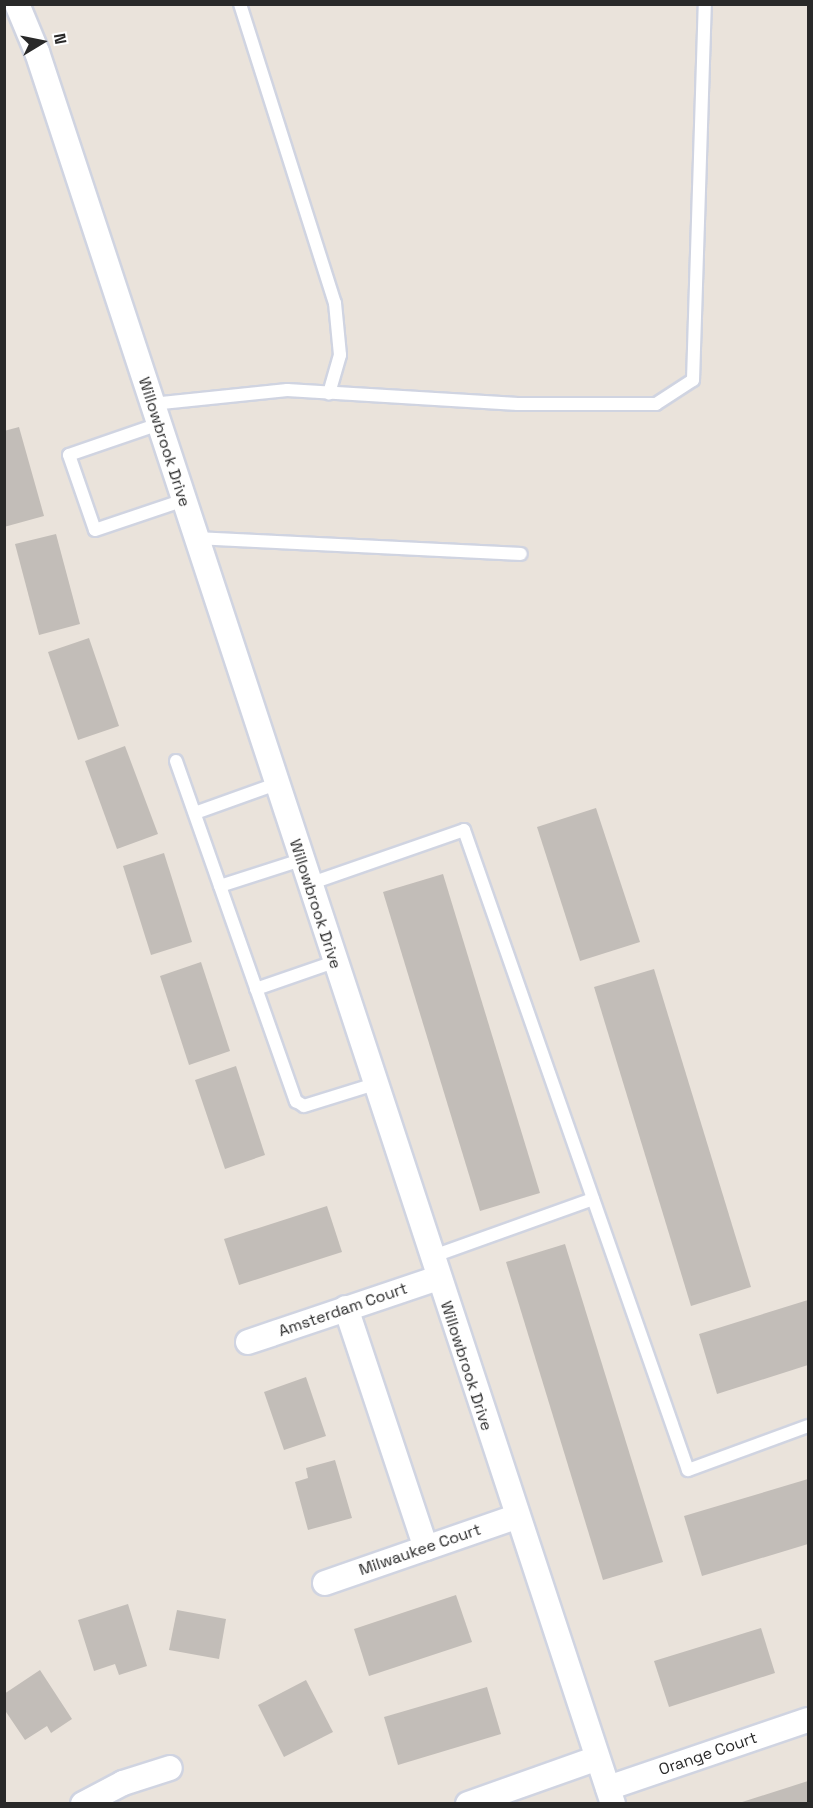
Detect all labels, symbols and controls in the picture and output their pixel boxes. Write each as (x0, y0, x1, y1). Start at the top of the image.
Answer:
north arrow (12, 12, 72, 72)
text: N (49, 32, 71, 46)
street label: Willowbrook Drive (134, 375, 194, 509)
street label: Willowbrook Drive (285, 837, 345, 971)
street label: Amsterdam Court (276, 1279, 410, 1341)
street label: Willowbrook Drive (436, 1299, 496, 1433)
street label: Milwaukee Court (356, 1520, 484, 1580)
street label: Orange Court (656, 1728, 760, 1780)

